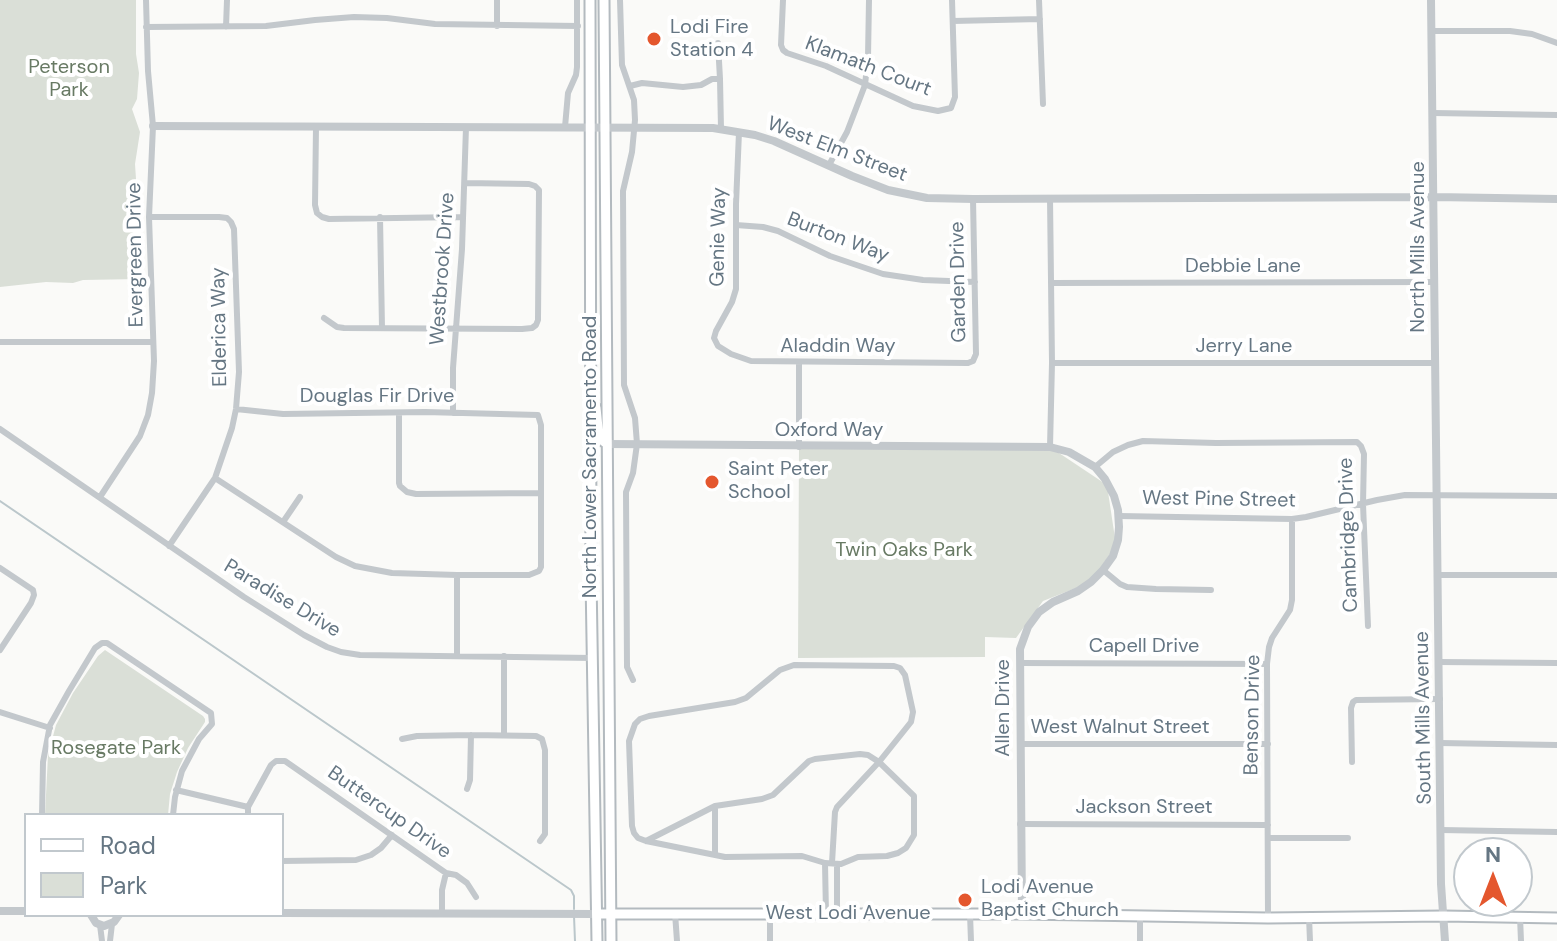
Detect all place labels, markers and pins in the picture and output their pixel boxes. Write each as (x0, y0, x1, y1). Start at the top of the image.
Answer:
place label: Lodi Fire Station 4 (670, 16, 753, 63)
marker: Lodi Fire Station 4 (645, 30, 663, 48)
place label: Saint Peter School (728, 458, 828, 505)
marker: Saint Peter School (703, 473, 721, 491)
place label: Lodi Avenue Baptist Church (981, 876, 1119, 923)
marker: Lodi Avenue Baptist Church (956, 891, 974, 909)

